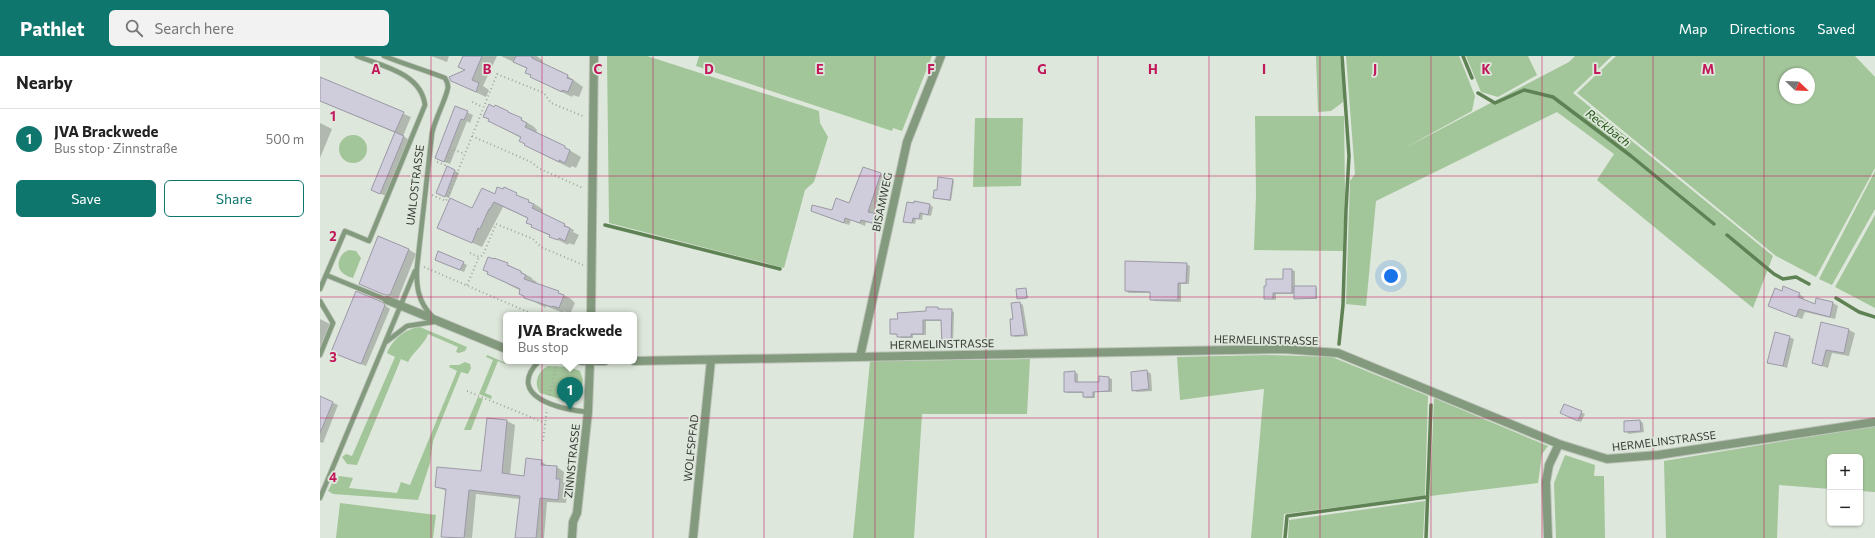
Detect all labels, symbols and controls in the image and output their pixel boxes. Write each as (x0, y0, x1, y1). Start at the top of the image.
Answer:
search box (109, 10, 389, 46)
text: Pathlet (20, 17, 85, 40)
icon: search (123, 17, 145, 39)
text: Search here (155, 19, 234, 37)
text: Map (1679, 20, 1708, 37)
text: Directions (1730, 20, 1795, 37)
text: Saved (1817, 20, 1855, 37)
text: A (371, 61, 381, 77)
text: B (483, 61, 492, 77)
text: C (594, 61, 603, 77)
text: D (704, 61, 714, 77)
text: E (816, 61, 824, 77)
text: F (927, 61, 935, 77)
text: G (1037, 61, 1047, 77)
text: H (1148, 61, 1158, 77)
text: I (1262, 61, 1266, 77)
text: J (1373, 61, 1377, 77)
text: K (1481, 61, 1491, 77)
text: L (1593, 61, 1601, 77)
text: M (1702, 61, 1714, 77)
north arrow (1779, 68, 1815, 104)
text: Nearby (16, 72, 73, 93)
water label: Reckbach (1584, 106, 1634, 149)
text: 1 (330, 108, 336, 124)
text: JVA Brackwede (54, 122, 158, 140)
text: 1 (26, 131, 32, 147)
text: 500 m (266, 131, 304, 147)
text: Bus stop · Zinnstraße (54, 140, 177, 156)
street label: UMLOSTRASSE (403, 144, 426, 226)
street label: BISAMWEG (869, 171, 894, 233)
button: Save (16, 180, 156, 217)
button: Share (164, 180, 304, 217)
text: 2 (329, 228, 337, 244)
your location (1381, 266, 1401, 286)
popup (503, 312, 637, 364)
text: JVA Brackwede (518, 321, 622, 339)
street label: HERMELINSTRASSE (1214, 332, 1318, 347)
street label: HERMELINSTRASSE (890, 336, 994, 351)
text: Bus stop (518, 339, 568, 355)
text: 3 (329, 349, 337, 365)
pin: 1 (557, 377, 583, 410)
street label: WOLFSPFAD (681, 414, 700, 482)
street label: ZINNSTRASSE (561, 423, 582, 499)
street label: HERMELINSTRASSE (1611, 428, 1717, 453)
map controls (1827, 454, 1863, 526)
button: + (1827, 454, 1863, 490)
text: 4 (329, 469, 337, 485)
button: − (1827, 490, 1863, 526)

